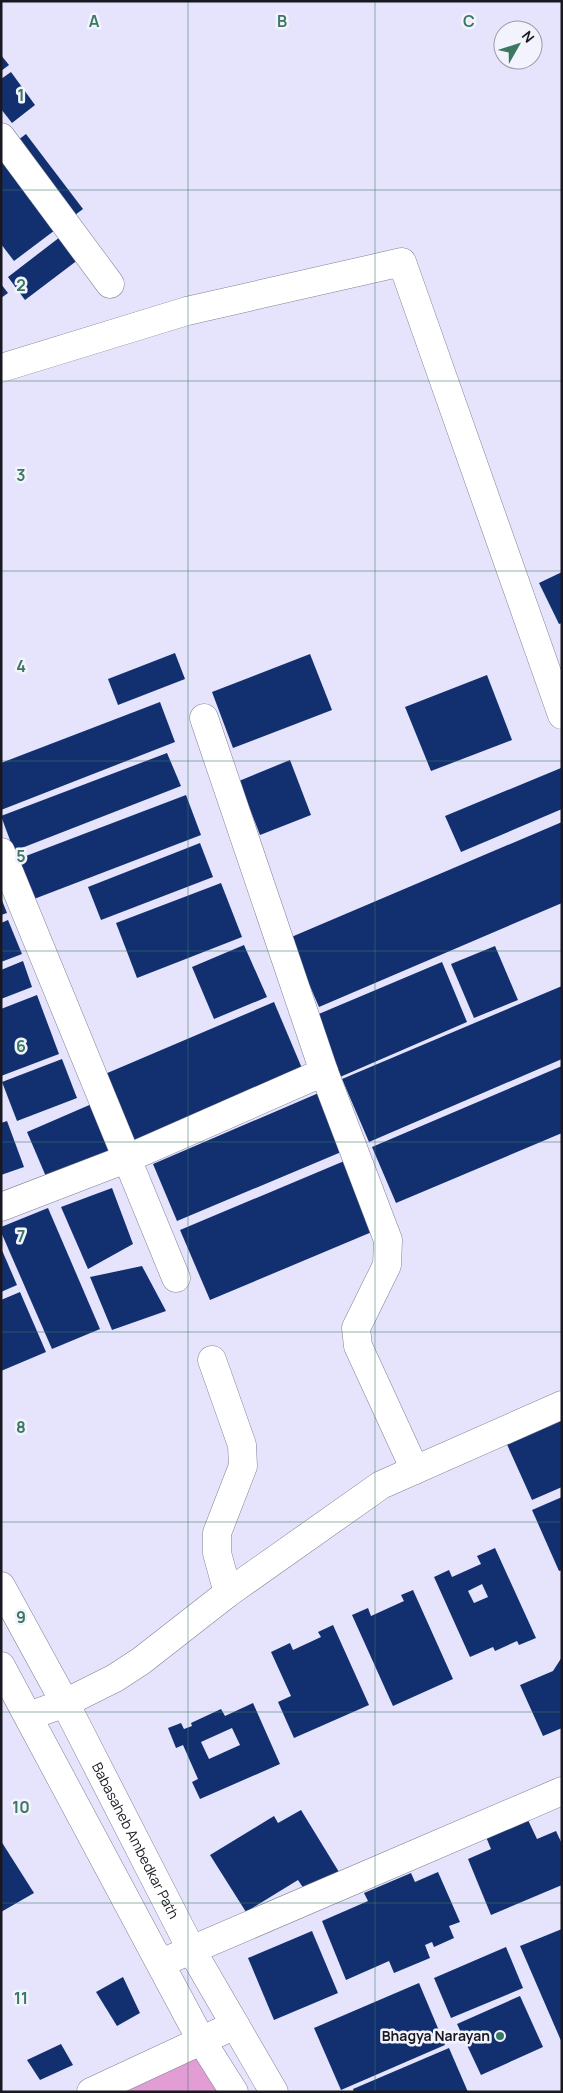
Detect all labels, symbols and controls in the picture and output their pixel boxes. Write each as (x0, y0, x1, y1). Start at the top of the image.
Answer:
text: A (89, 10, 100, 32)
text: B (277, 10, 287, 32)
text: C (463, 10, 475, 32)
north arrow (493, 20, 543, 70)
text: N (518, 27, 539, 46)
text: 1 (17, 84, 25, 106)
text: 2 (16, 274, 26, 296)
text: 3 (16, 464, 26, 486)
text: 4 (16, 655, 26, 677)
text: 5 (16, 845, 26, 867)
text: 6 (16, 1035, 26, 1057)
text: 7 (17, 1225, 25, 1247)
text: 8 (16, 1416, 26, 1438)
text: 9 (16, 1606, 26, 1628)
street label: Babasaheb Ambedkar Path (88, 1759, 184, 1922)
text: 10 (12, 1796, 30, 1818)
text: 11 (14, 1987, 28, 2009)
place label: Bhagya Narayan (382, 2026, 490, 2045)
marker: Bhagya Narayan (494, 2030, 506, 2042)

